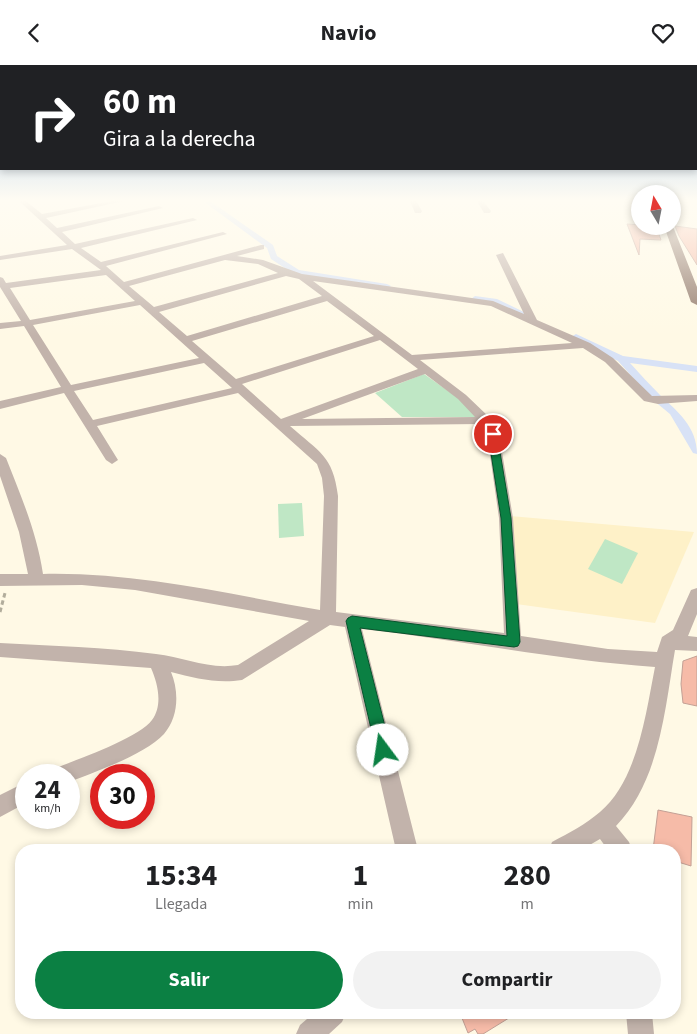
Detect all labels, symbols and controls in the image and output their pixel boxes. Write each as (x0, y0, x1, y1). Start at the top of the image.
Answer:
text: Navio (320, 17, 377, 49)
icon: back (20, 19, 48, 47)
icon: heart (649, 19, 677, 47)
text: 60 m (103, 77, 177, 127)
icon: right (20, 85, 85, 150)
text: Gira a la derecha (103, 123, 256, 155)
north arrow (631, 185, 681, 235)
map controls (631, 185, 681, 235)
pin (472, 413, 514, 455)
icon: arrive (479, 420, 507, 448)
position arrow (356, 723, 408, 775)
speed limit sign: 30 (90, 764, 155, 829)
text: 24 (34, 772, 61, 808)
text: km/h (34, 800, 61, 817)
text: 15:34 (145, 854, 217, 897)
text: 1 (352, 854, 368, 897)
text: 280 (503, 854, 551, 897)
text: Llegada (155, 893, 207, 915)
text: min (347, 893, 373, 915)
text: m (521, 893, 534, 915)
button: Salir (35, 951, 343, 1009)
button: Compartir (353, 951, 661, 1009)

